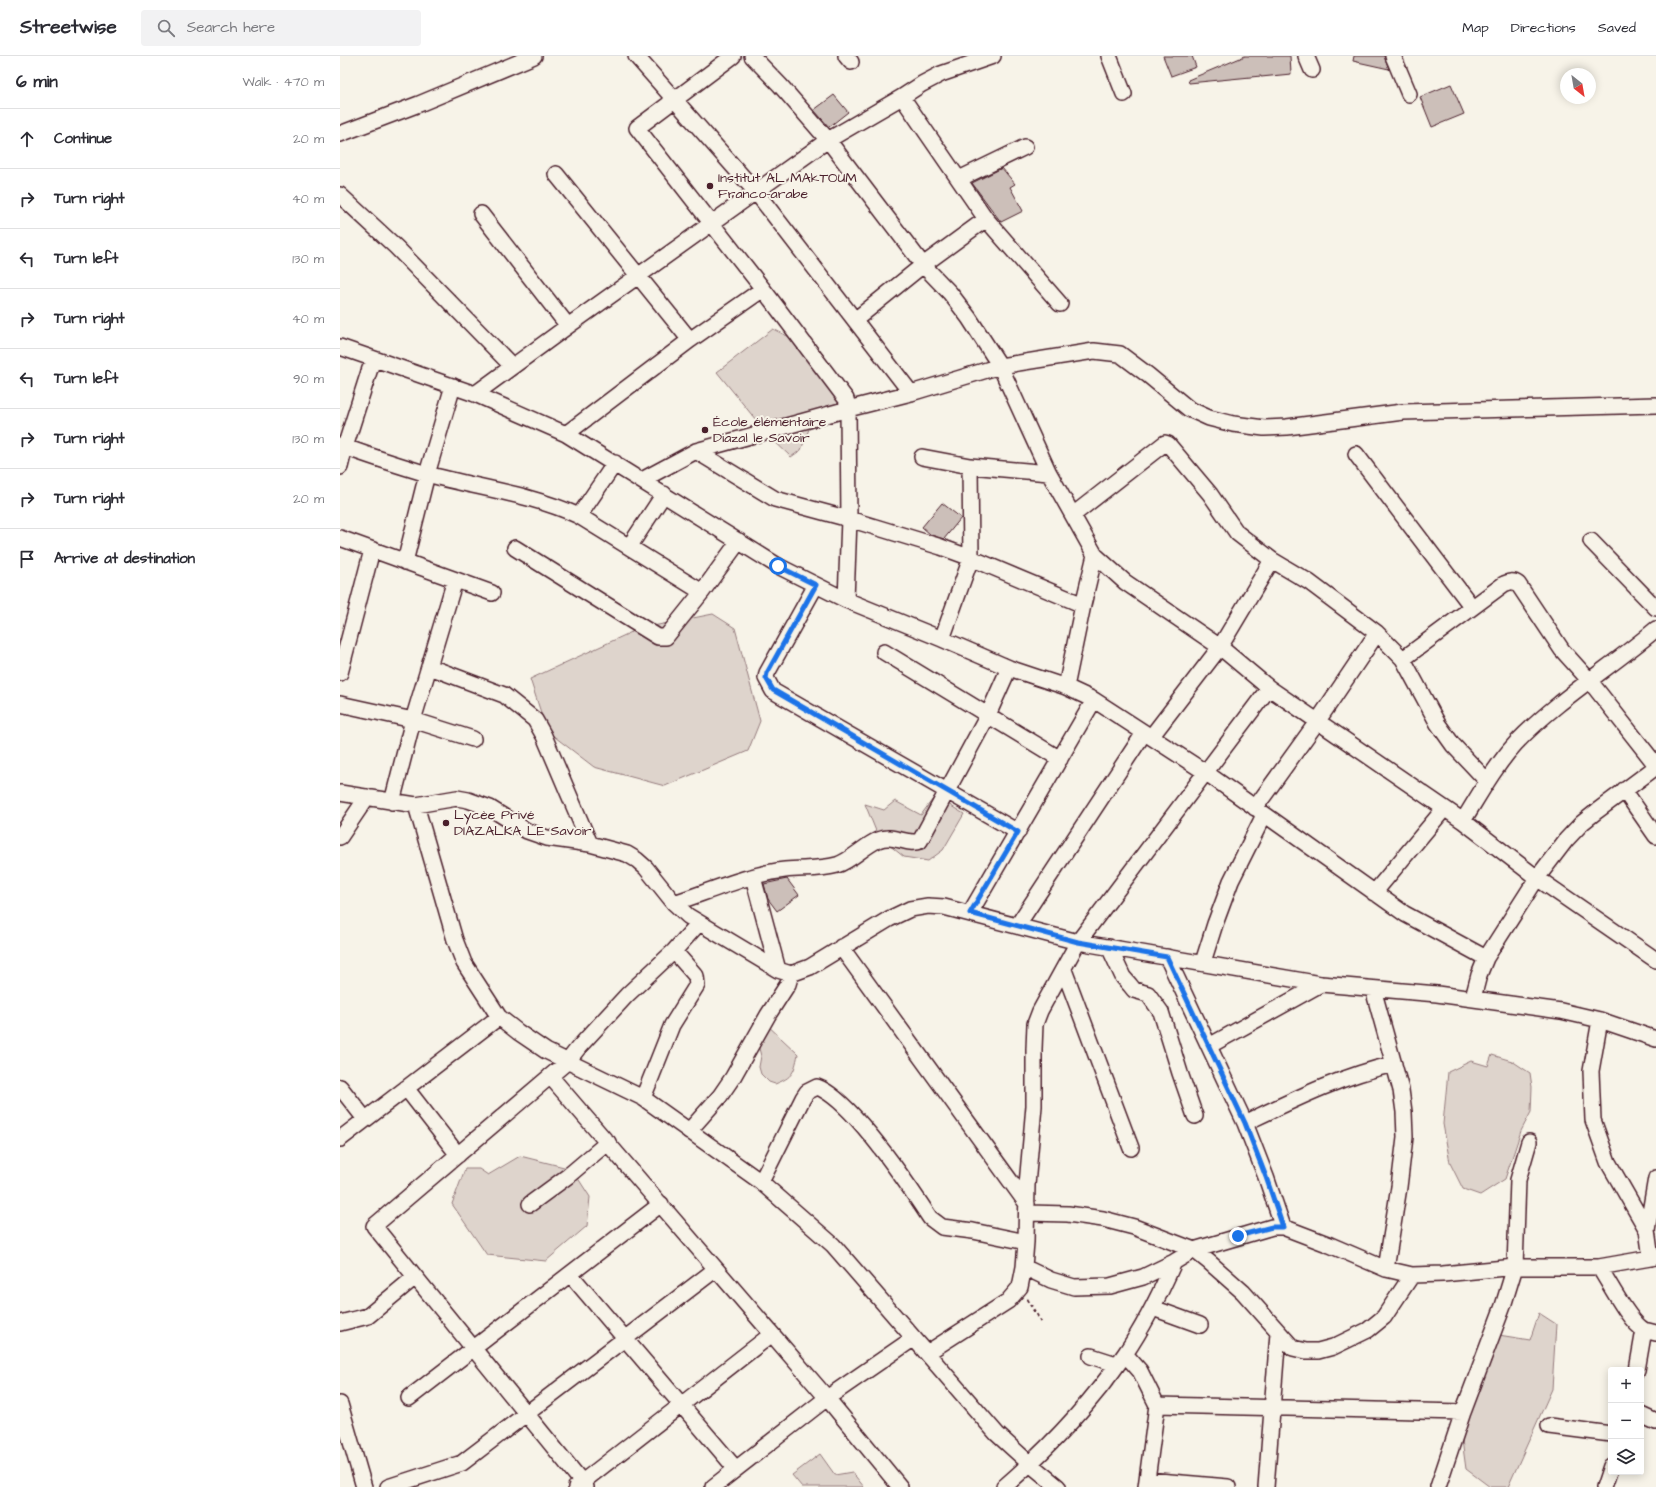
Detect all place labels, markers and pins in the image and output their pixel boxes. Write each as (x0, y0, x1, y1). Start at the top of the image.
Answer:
place label: Institut AL MAkTOUM Franco-arabe (718, 168, 857, 204)
marker: Institut AL MAkTOUM Franco-arabe (705, 181, 715, 191)
place label: École élémentaire Diazal le Savoir (713, 412, 827, 448)
marker: École élémentaire Diazal le Savoir (700, 425, 710, 435)
place label: Lycèe Privé DIAZALKA LE Savoir (454, 805, 592, 841)
marker: Lycèe Privé DIAZALKA LE Savoir (441, 818, 451, 828)

